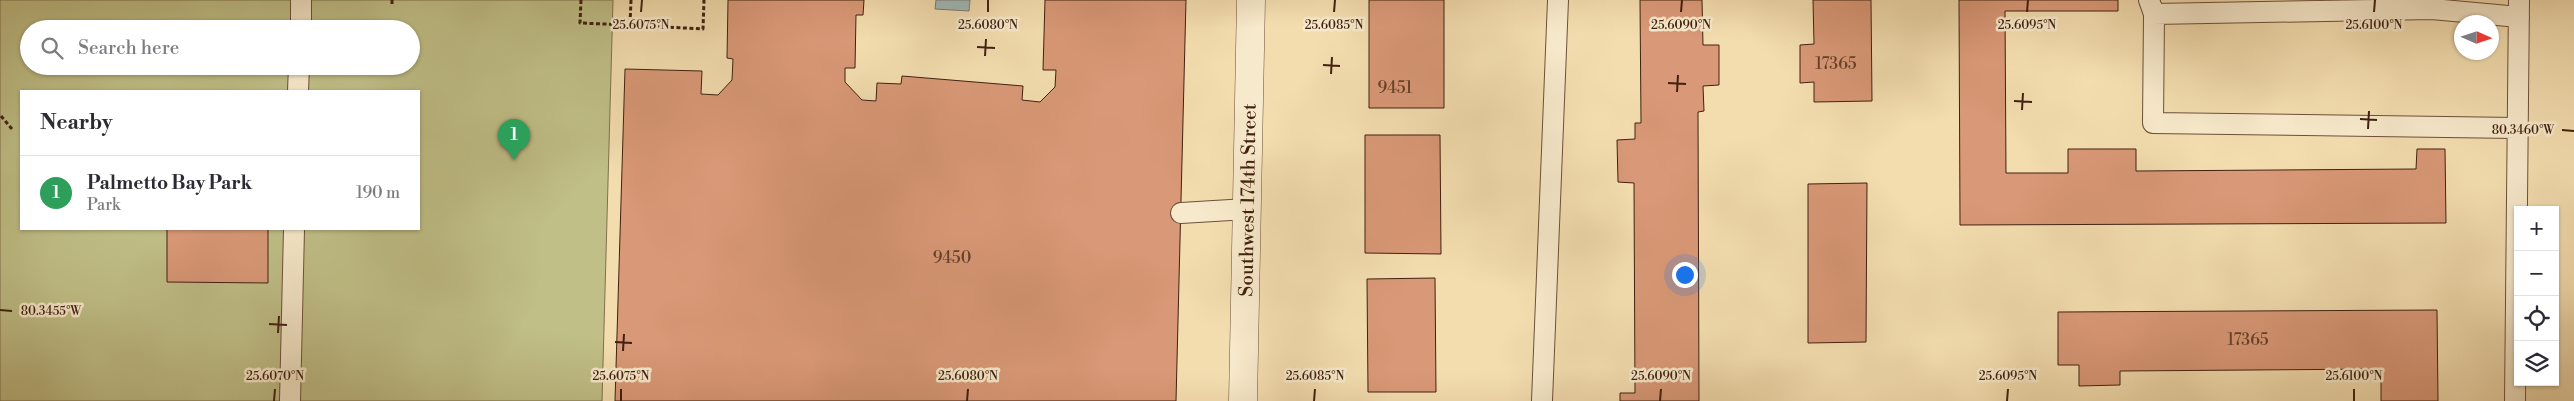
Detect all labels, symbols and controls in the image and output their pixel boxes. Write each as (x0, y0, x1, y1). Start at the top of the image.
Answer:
north arrow (2454, 15, 2499, 60)
text: 25.6075°N (613, 18, 670, 33)
text: 25.6080°N (958, 18, 1018, 33)
text: 25.6085°N (1305, 18, 1363, 33)
text: 25.6090°N (1651, 18, 1711, 33)
text: 25.6095°N (1998, 18, 2056, 33)
text: 25.6100°N (2345, 18, 2403, 33)
search box (20, 20, 420, 75)
icon: search (38, 34, 66, 62)
text: Search here (78, 36, 179, 60)
house number: 17365 (1815, 54, 1857, 74)
house number: 9451 (1378, 78, 1413, 98)
street label: Southwest 174th Street (1234, 103, 1262, 297)
text: Nearby (40, 110, 113, 136)
pin: 1 (498, 119, 530, 160)
text: 80.3460°W (2492, 123, 2555, 138)
text: Palmetto Bay Park (87, 171, 252, 195)
text: 1 (52, 183, 60, 203)
text: 190 m (356, 183, 400, 203)
text: Park (87, 195, 120, 215)
map controls (2514, 206, 2559, 386)
button: + (2514, 206, 2559, 251)
house number: 9450 (933, 248, 971, 268)
button: − (2514, 251, 2559, 296)
your location (1672, 262, 1698, 288)
button: locate (2514, 296, 2559, 341)
text: 80.3455°W (21, 304, 82, 319)
house number: 17365 (2227, 330, 2269, 350)
button: layers (2514, 341, 2559, 386)
text: 25.6070°N (246, 369, 304, 384)
text: 25.6075°N (593, 369, 650, 384)
text: 25.6080°N (938, 369, 998, 384)
text: 25.6085°N (1286, 369, 1344, 384)
text: 25.6090°N (1631, 369, 1691, 384)
text: 25.6095°N (1979, 369, 2037, 384)
text: 25.6100°N (2325, 369, 2383, 384)

